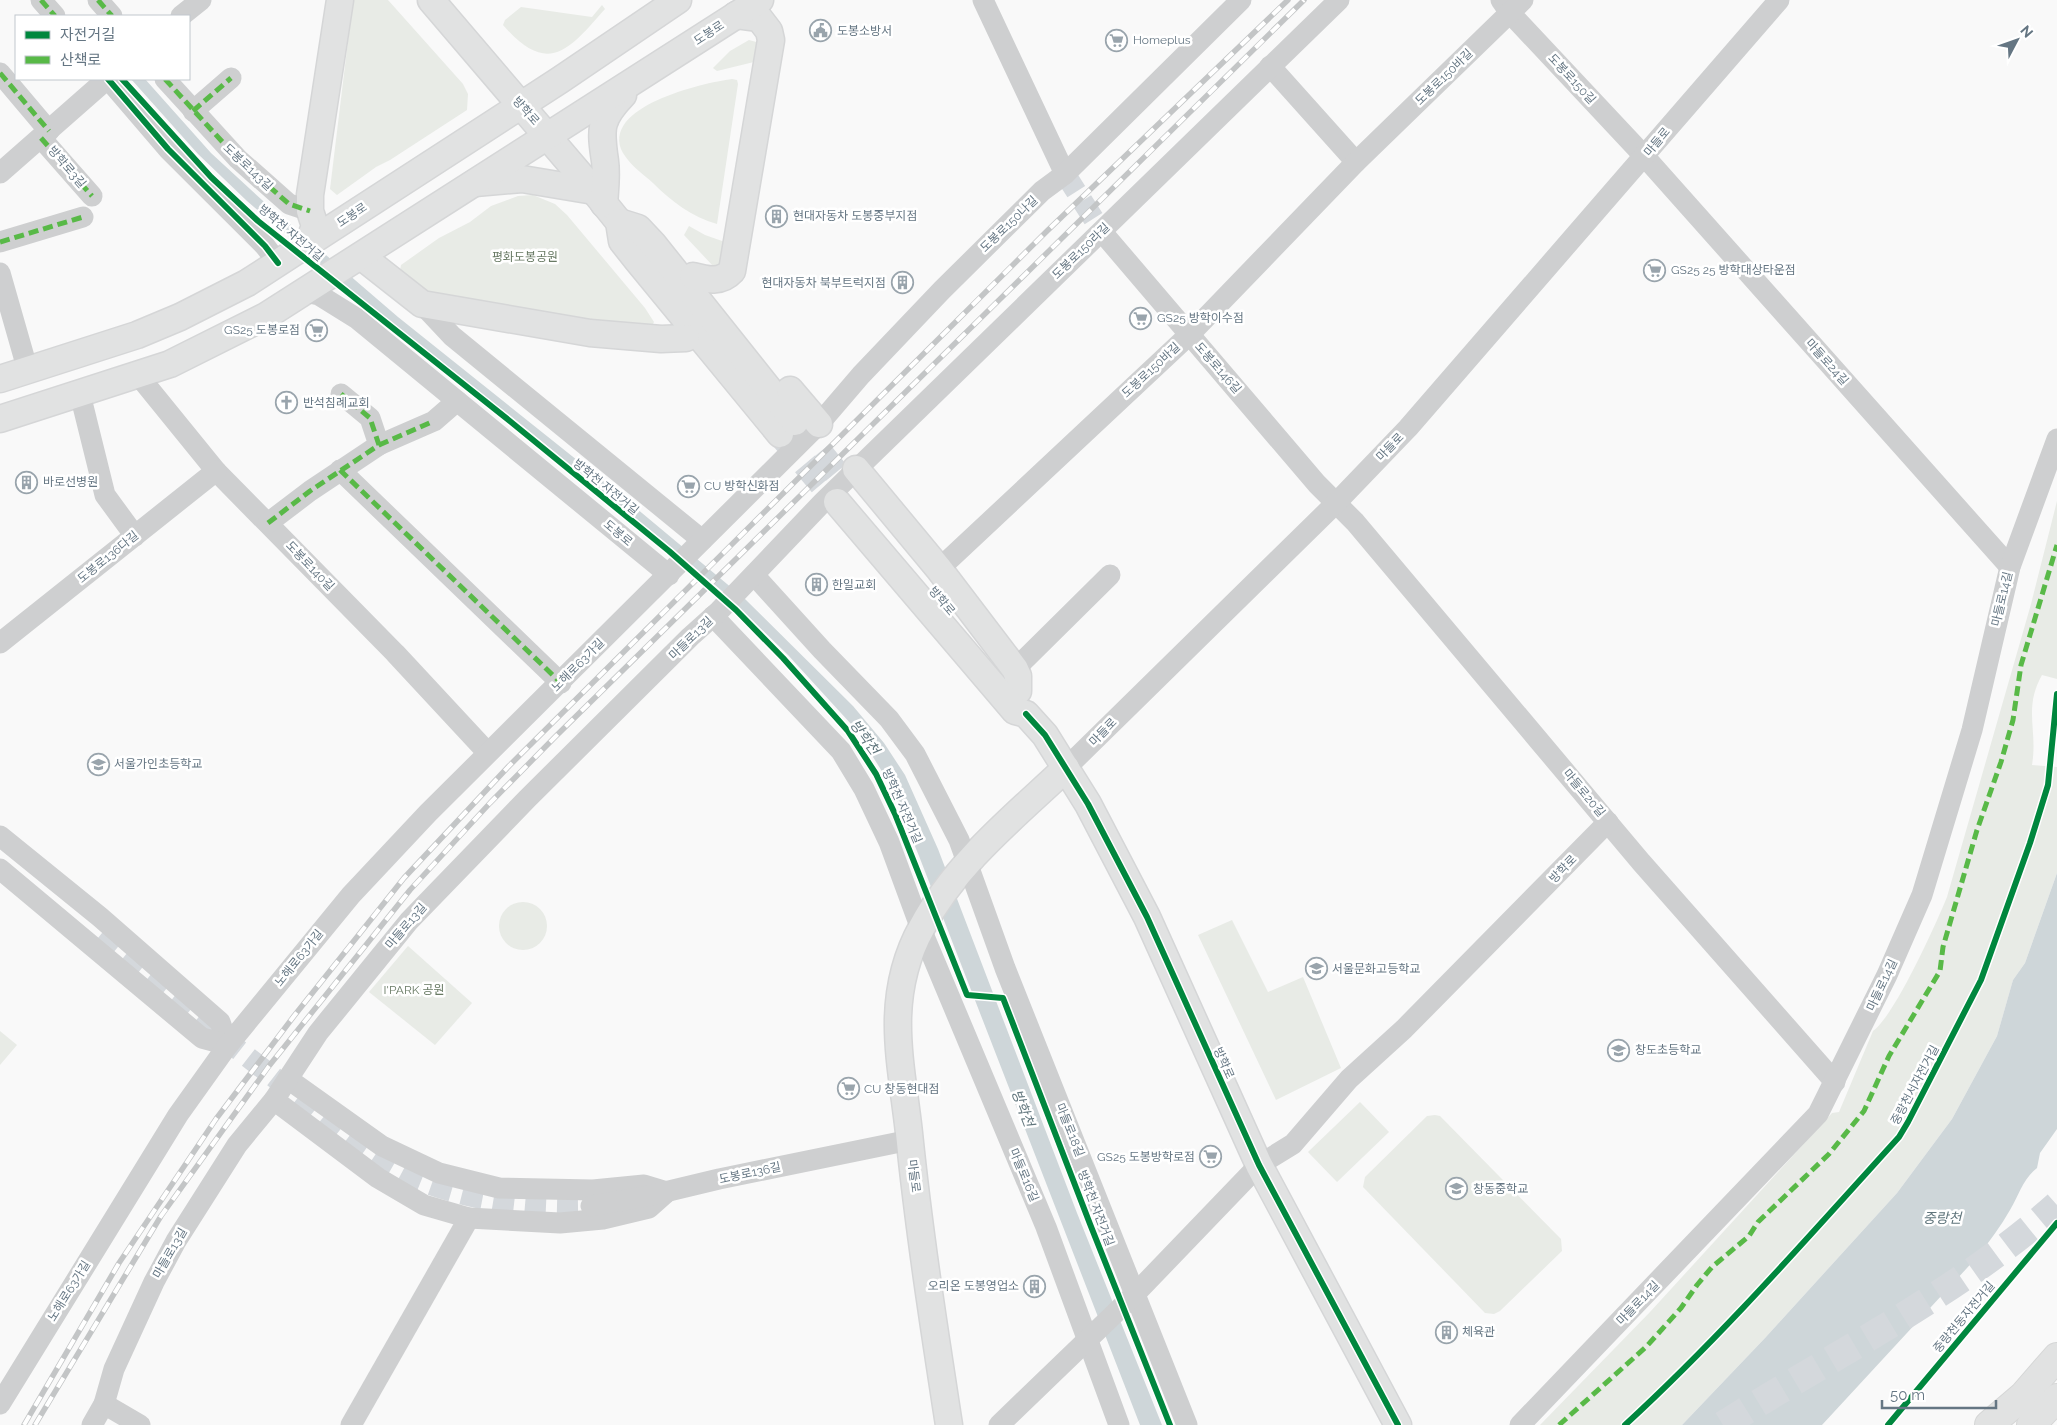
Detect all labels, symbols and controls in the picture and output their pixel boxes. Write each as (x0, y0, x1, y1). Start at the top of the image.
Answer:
legend (15, 15, 190, 80)
north arrow (1992, 15, 2042, 65)
street label: 도봉로 (691, 18, 727, 48)
public building icon: 도봉소방서 (809, 19, 833, 43)
text: N (2017, 22, 2036, 41)
place label: 도봉소방서 (837, 24, 892, 38)
text: 자전거길 (60, 26, 115, 44)
supermarket icon: Homeplus (1105, 28, 1129, 52)
place label: Homeplus (1133, 33, 1191, 47)
street label: 도봉로150바길 (1412, 46, 1476, 108)
text: 산책로 (60, 51, 101, 69)
street label: 도봉로150길 (1545, 51, 1599, 107)
street label: 방학로 (510, 94, 542, 128)
street label: 마들로 (1641, 125, 1673, 159)
street label: 도봉로143길 (220, 141, 276, 193)
street label: 방학로3길 (45, 143, 89, 191)
street label: 도봉로150나길 (977, 193, 1041, 255)
street label: 도봉로 (334, 200, 370, 230)
street label: 방학천 자전거길 (256, 202, 326, 264)
building icon: 현대자동차 도봉중부지점 (765, 204, 789, 228)
place label: 현대자동차 도봉중부지점 (793, 209, 918, 223)
street label: 도봉로150라길 (1049, 220, 1113, 282)
park label: 평화도봉공원 (492, 250, 558, 264)
supermarket icon: GS25 25 방학대상타운점 (1643, 258, 1667, 282)
place label: GS25 25 방학대상타운점 (1671, 263, 1796, 277)
building icon: 현대자동차 북부트럭지점 (890, 271, 914, 295)
place label: 현대자동차 북부트럭지점 (761, 276, 886, 290)
supermarket icon: GS25 방학이수점 (1129, 306, 1153, 330)
place label: GS25 방학이수점 (1157, 311, 1244, 325)
supermarket icon: GS25 도봉로점 (304, 318, 328, 342)
place label: GS25 도봉로점 (224, 323, 300, 337)
street label: 마들로24길 (1803, 336, 1851, 388)
street label: 도봉로150바길 (1119, 340, 1183, 400)
street label: 도봉로146길 (1192, 340, 1244, 396)
church icon: 반석침례교회 (275, 391, 299, 415)
place label: 반석침례교회 (303, 396, 369, 410)
street label: 마들로 (1373, 430, 1407, 464)
street label: 방학천 자전거길 (570, 456, 642, 518)
building icon: 바로선병원 (15, 470, 39, 494)
supermarket icon: CU 방학신화점 (676, 474, 700, 498)
place label: 바로선병원 (43, 475, 98, 489)
place label: CU 방학신화점 (704, 479, 780, 493)
street label: 도봉로 (601, 517, 635, 549)
street label: 도봉로136다길 (75, 528, 141, 586)
street label: 도봉로140길 (283, 538, 337, 594)
street label: 마들로14길 (1989, 570, 2015, 628)
building icon: 한일교회 (804, 573, 828, 597)
place label: 한일교회 (832, 578, 876, 592)
street label: 방학로 (926, 584, 958, 618)
street label: 마들로13길 (666, 614, 716, 662)
street label: 노해로63가길 (549, 636, 607, 694)
street label: 마들로 (1086, 715, 1120, 749)
water label: 방학천 (847, 717, 883, 758)
school or university icon: 서울가인초등학교 (86, 752, 110, 776)
place label: 서울가인초등학교 (114, 757, 202, 771)
street label: 방학천 자전거길 (879, 766, 925, 846)
street label: 마들로20길 (1560, 766, 1608, 820)
street label: 방학로 (1546, 852, 1580, 886)
street label: 마들로13길 (382, 900, 430, 952)
street label: 노해로63가길 (272, 927, 326, 989)
school or university icon: 서울문화고등학교 (1304, 957, 1328, 981)
street label: 마들로14길 (1864, 957, 1900, 1013)
place label: 서울문화고등학교 (1332, 962, 1420, 976)
park label: I'PARK 공원 (384, 983, 444, 997)
school or university icon: 창도초등학교 (1607, 1038, 1631, 1062)
place label: 창도초등학교 (1635, 1043, 1701, 1057)
street label: 중랑천서자전거길 (1888, 1043, 1942, 1127)
street label: 방학로 (1211, 1045, 1237, 1081)
supermarket icon: CU 창동현대점 (836, 1077, 860, 1101)
place label: CU 창동현대점 (864, 1082, 940, 1096)
water label: 방학천 (1009, 1087, 1038, 1130)
street label: 마들로18길 (1053, 1101, 1087, 1159)
supermarket icon: GS25 도봉방학로점 (1199, 1145, 1223, 1169)
street label: 마들로16길 (1007, 1146, 1041, 1204)
place label: GS25 도봉방학로점 (1097, 1150, 1195, 1164)
street label: 마들로 (905, 1159, 923, 1193)
street label: 도봉로136길 (718, 1160, 782, 1186)
street label: 방학천 자전거길 (1075, 1168, 1117, 1248)
school or university icon: 창동중학교 (1445, 1177, 1469, 1201)
place label: 창동중학교 (1473, 1182, 1528, 1196)
water label: 중랑천 (1923, 1210, 1962, 1226)
street label: 마들로13길 (150, 1225, 190, 1281)
street label: 노해로63가길 (45, 1258, 93, 1324)
building icon: 오리온 도봉영업소 (1023, 1274, 1047, 1298)
street label: 마들로14길 (1614, 1278, 1662, 1328)
place label: 오리온 도봉영업소 (928, 1279, 1019, 1293)
street label: 중랑천동자전거길 (1930, 1279, 1998, 1355)
building icon: 체육관 (1434, 1320, 1458, 1344)
place label: 체육관 (1462, 1325, 1495, 1339)
scale bar (1882, 1378, 1996, 1410)
text: 50 m (1890, 1386, 1925, 1404)

